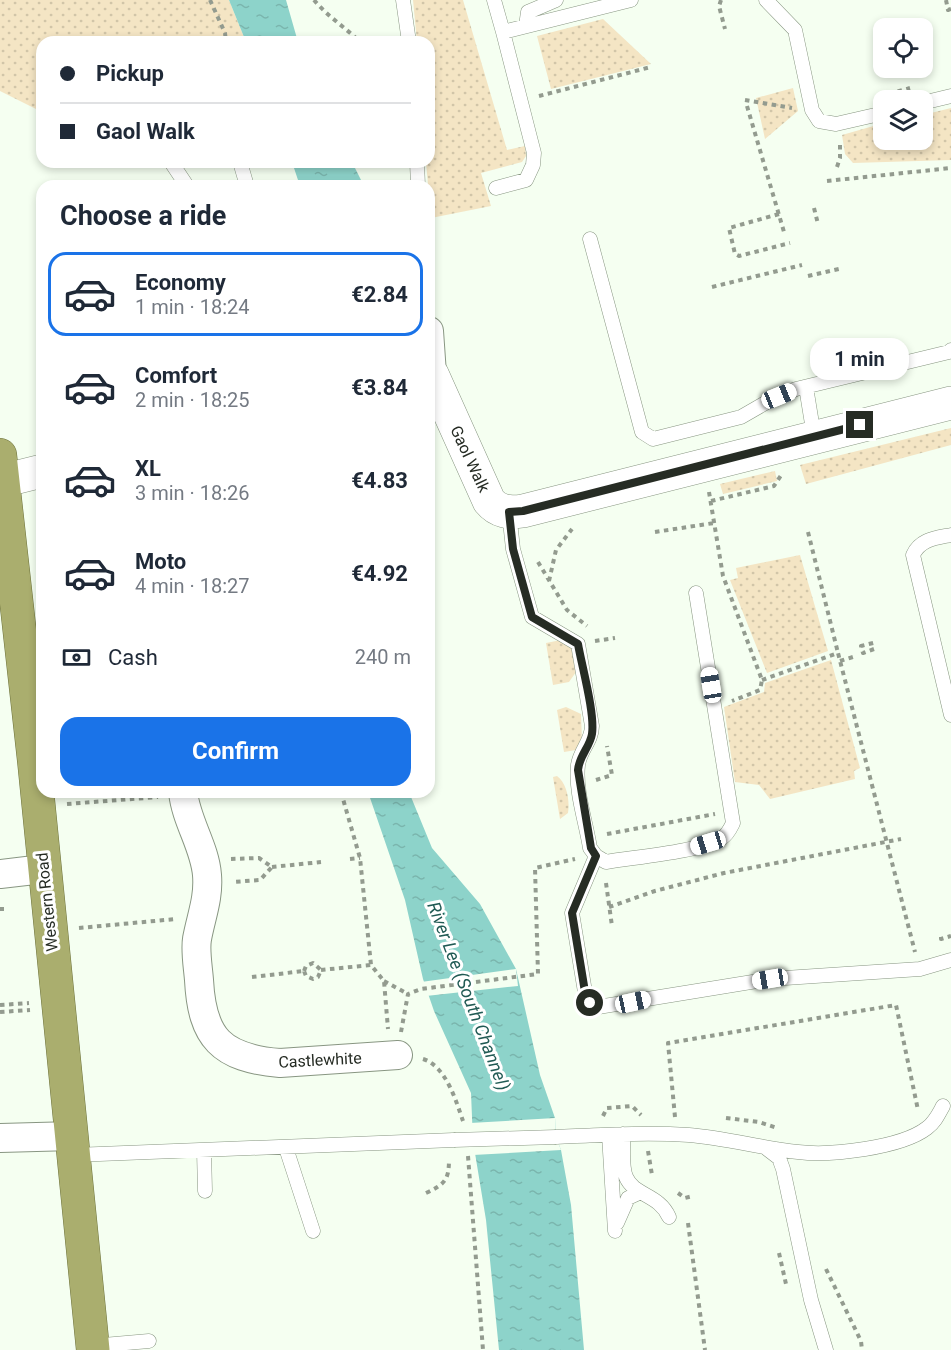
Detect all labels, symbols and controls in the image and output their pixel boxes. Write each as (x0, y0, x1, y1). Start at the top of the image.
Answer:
map controls (873, 18, 933, 150)
button: locate (873, 18, 933, 78)
text: Pickup (96, 61, 164, 86)
button: layers (873, 90, 933, 150)
text: Gaol Walk (96, 119, 195, 144)
text: Choose a ride (60, 200, 226, 232)
icon: car (63, 267, 117, 321)
text: Economy (135, 270, 226, 295)
text: €2.84 (351, 282, 408, 307)
text: 1 min · 18:24 (135, 295, 250, 319)
callout: 1 min (810, 338, 910, 380)
text: 1 min (834, 347, 885, 371)
icon: car (63, 360, 117, 414)
text: Comfort (135, 363, 217, 388)
text: €3.84 (351, 375, 408, 400)
car (759, 381, 799, 411)
text: 2 min · 18:25 (135, 388, 250, 412)
route end (846, 411, 873, 438)
street label: Gaol Walk (446, 423, 494, 496)
icon: car (63, 453, 117, 507)
text: XL (135, 456, 161, 481)
text: €4.83 (351, 468, 408, 493)
text: 3 min · 18:26 (135, 481, 250, 505)
icon: car (63, 546, 117, 600)
text: Moto (135, 549, 186, 574)
text: €4.92 (351, 561, 408, 586)
text: 4 min · 18:27 (135, 574, 250, 598)
icon: cash (60, 641, 93, 674)
text: Cash (108, 645, 158, 670)
text: 240 m (355, 645, 411, 669)
car (699, 666, 723, 704)
button: Confirm (60, 717, 411, 786)
car (688, 829, 728, 857)
street label: Western Road (32, 852, 62, 952)
water label: River Lee (South Channel) (422, 899, 515, 1094)
car (751, 967, 789, 991)
route start (576, 989, 603, 1016)
car (614, 989, 652, 1015)
street label: Castlewhite (278, 1048, 362, 1072)

